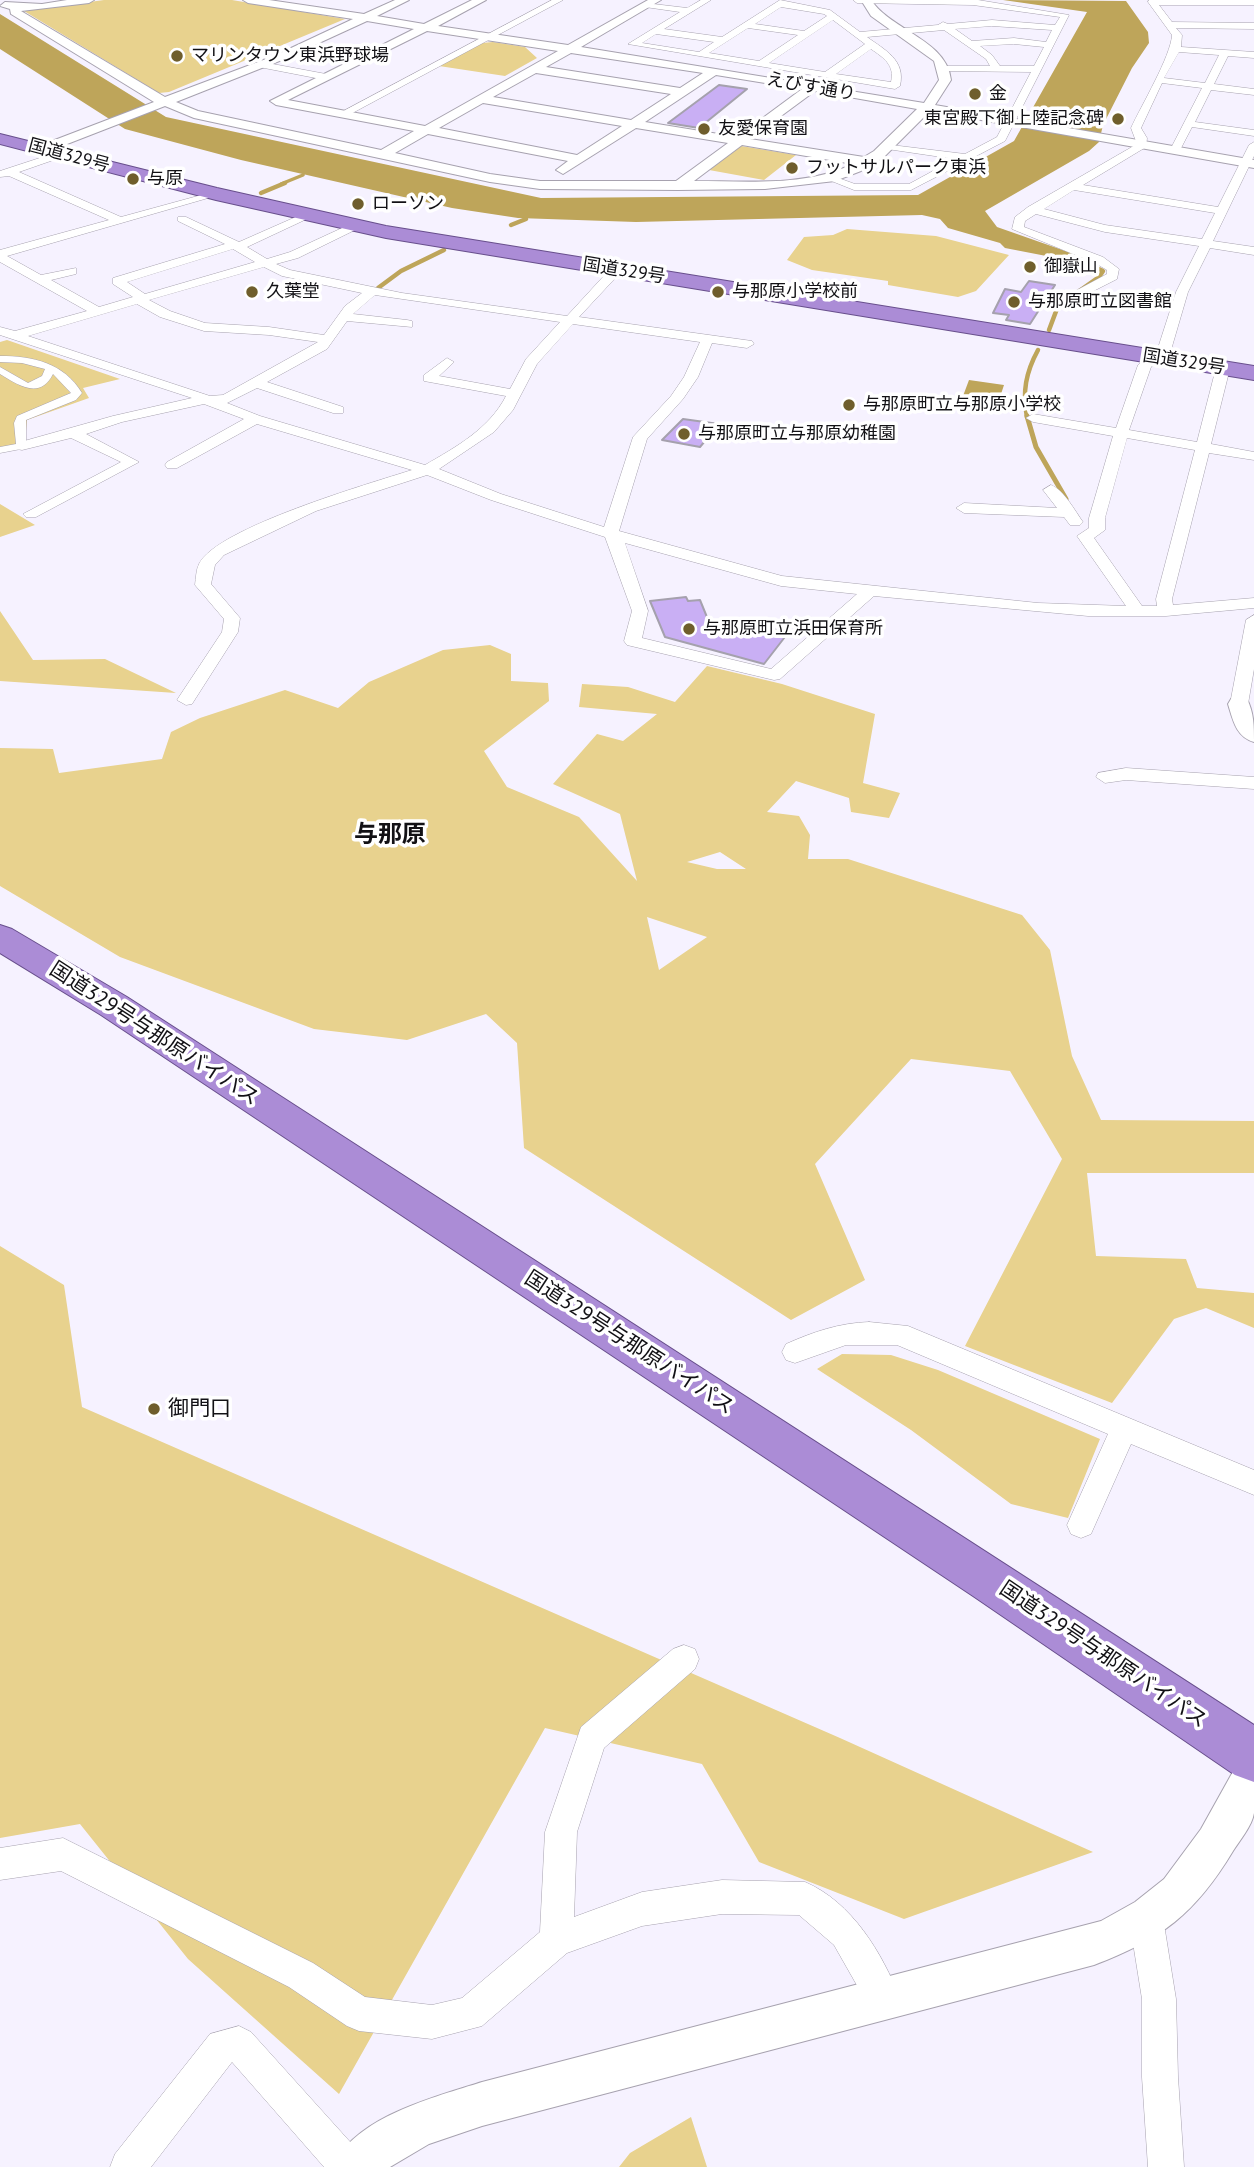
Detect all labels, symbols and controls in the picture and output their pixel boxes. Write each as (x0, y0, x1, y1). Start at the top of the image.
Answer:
place label: マリンタウン東浜野球場 (191, 45, 389, 67)
marker: マリンタウン東浜野球場 (169, 48, 185, 64)
street label: えびす通り (765, 69, 857, 105)
place label: 金 (989, 83, 1007, 105)
marker: 金 (967, 86, 983, 102)
place label: 東宮殿下御上陸記念碑 (924, 108, 1104, 130)
marker: 東宮殿下御上陸記念碑 (1110, 111, 1126, 127)
place label: 友愛保育園 (718, 118, 808, 140)
marker: 友愛保育園 (696, 121, 712, 137)
street label: 国道329号 (26, 135, 112, 177)
place label: フットサルパーク東浜 (806, 157, 986, 179)
marker: フットサルパーク東浜 (784, 160, 800, 176)
place label: 与原 (147, 168, 183, 190)
marker: 与原 (125, 171, 141, 187)
place label: ローソン (372, 193, 444, 215)
marker: ローソン (350, 196, 366, 212)
street label: 国道329号 (581, 254, 667, 288)
place label: 御嶽山 (1044, 256, 1098, 278)
marker: 御嶽山 (1022, 259, 1038, 275)
place label: 久葉堂 (266, 281, 320, 303)
place label: 与那原小学校前 (732, 281, 858, 303)
marker: 久葉堂 (244, 284, 260, 300)
marker: 与那原小学校前 (710, 284, 726, 300)
place label: 与那原町立図書館 (1028, 291, 1172, 313)
marker: 与那原町立図書館 (1006, 294, 1022, 310)
street label: 国道329号 (1141, 345, 1227, 379)
place label: 与那原町立与那原小学校 (863, 394, 1061, 416)
marker: 与那原町立与那原小学校 (841, 397, 857, 413)
place label: 与那原町立与那原幼稚園 (698, 423, 896, 445)
marker: 与那原町立与那原幼稚園 (676, 426, 692, 442)
place label: 与那原町立浜田保育所 (703, 618, 883, 640)
marker: 与那原町立浜田保育所 (681, 621, 697, 637)
district label: 与那原 (354, 821, 426, 849)
street label: 国道329号与那原バイパス (45, 957, 263, 1111)
street label: 国道329号与那原バイパス (520, 1266, 738, 1420)
place label: 御門口 (168, 1396, 231, 1422)
marker: 御門口 (146, 1401, 162, 1417)
street label: 国道329号与那原バイパス (995, 1576, 1211, 1734)

